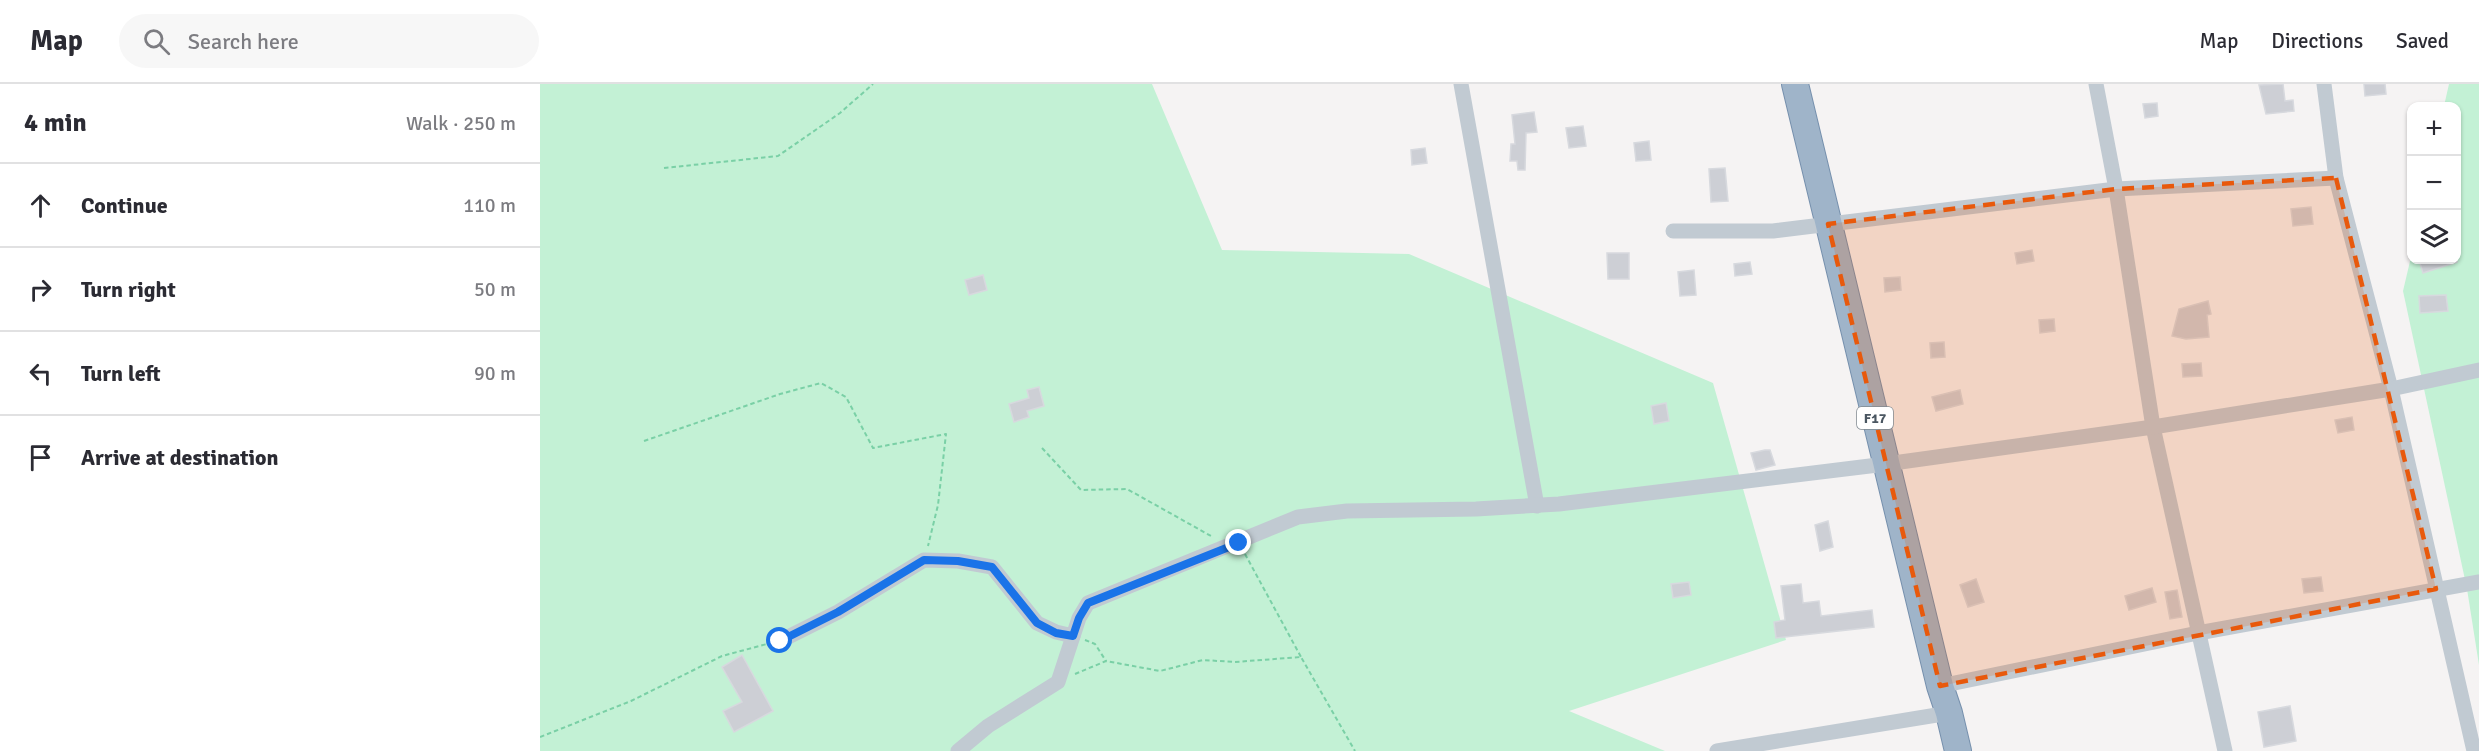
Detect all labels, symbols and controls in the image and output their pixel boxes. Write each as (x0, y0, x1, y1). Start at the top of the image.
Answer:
search box (119, 14, 539, 68)
text: Map (30, 24, 83, 58)
icon: search (140, 25, 173, 58)
text: Search here (188, 28, 299, 55)
text: Map (2200, 28, 2238, 54)
text: Directions (2271, 28, 2363, 54)
text: Saved (2396, 28, 2449, 54)
map controls (2407, 102, 2461, 264)
button: + (2407, 102, 2461, 156)
text: 4 min (24, 107, 87, 139)
text: Walk · 250 m (406, 111, 516, 136)
button: − (2407, 156, 2461, 210)
icon: ahead (24, 189, 57, 222)
text: Continue (81, 192, 168, 219)
text: 110 m (463, 193, 516, 218)
button: layers (2407, 210, 2461, 264)
icon: right (24, 273, 57, 306)
text: Turn right (81, 276, 176, 303)
text: 50 m (474, 277, 516, 302)
icon: left (24, 357, 57, 390)
text: Turn left (81, 360, 161, 387)
text: 90 m (474, 361, 516, 386)
road number: F17 (1857, 407, 1893, 429)
icon: arrive (24, 441, 57, 474)
text: Arrive at destination (81, 444, 278, 471)
route end (1225, 529, 1251, 555)
route start (766, 627, 792, 653)

